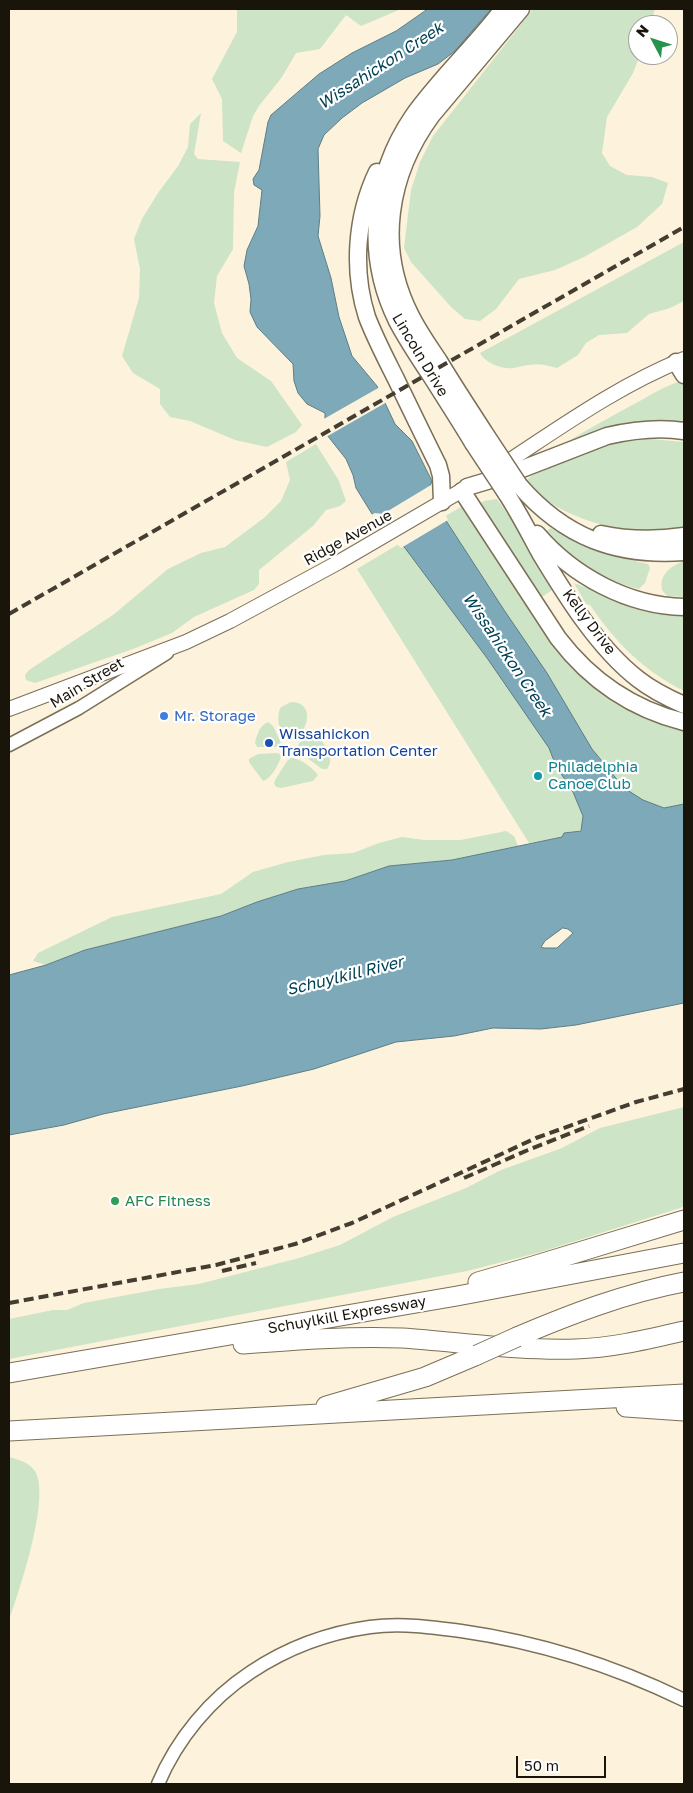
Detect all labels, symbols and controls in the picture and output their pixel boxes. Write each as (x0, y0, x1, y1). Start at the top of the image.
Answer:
north arrow (628, 15, 678, 65)
water label: Wissahickon Creek (315, 18, 447, 114)
text: N (632, 21, 652, 40)
street label: Lincoln Drive (388, 310, 452, 400)
street label: Ridge Avenue (301, 506, 395, 570)
street label: Kelly Drive (559, 586, 619, 658)
water label: Wissahickon Creek (458, 589, 556, 721)
street label: Main Street (47, 654, 127, 712)
place label: Mr. Storage (174, 707, 256, 725)
marker: Mr. Storage (158, 710, 170, 722)
place label: Wissahickon Transportation Center (279, 725, 438, 760)
marker: Wissahickon Transportation Center (263, 737, 275, 749)
place label: Philadelphia Canoe Club (548, 758, 638, 793)
marker: Philadelphia Canoe Club (532, 770, 544, 782)
water label: Schuylkill River (285, 952, 405, 1000)
place label: AFC Fitness (125, 1192, 211, 1210)
marker: AFC Fitness (109, 1195, 121, 1207)
street label: Schuylkill Expressway (266, 1292, 428, 1338)
scale bar (518, 1746, 608, 1778)
text: 50 m (524, 1756, 559, 1774)

